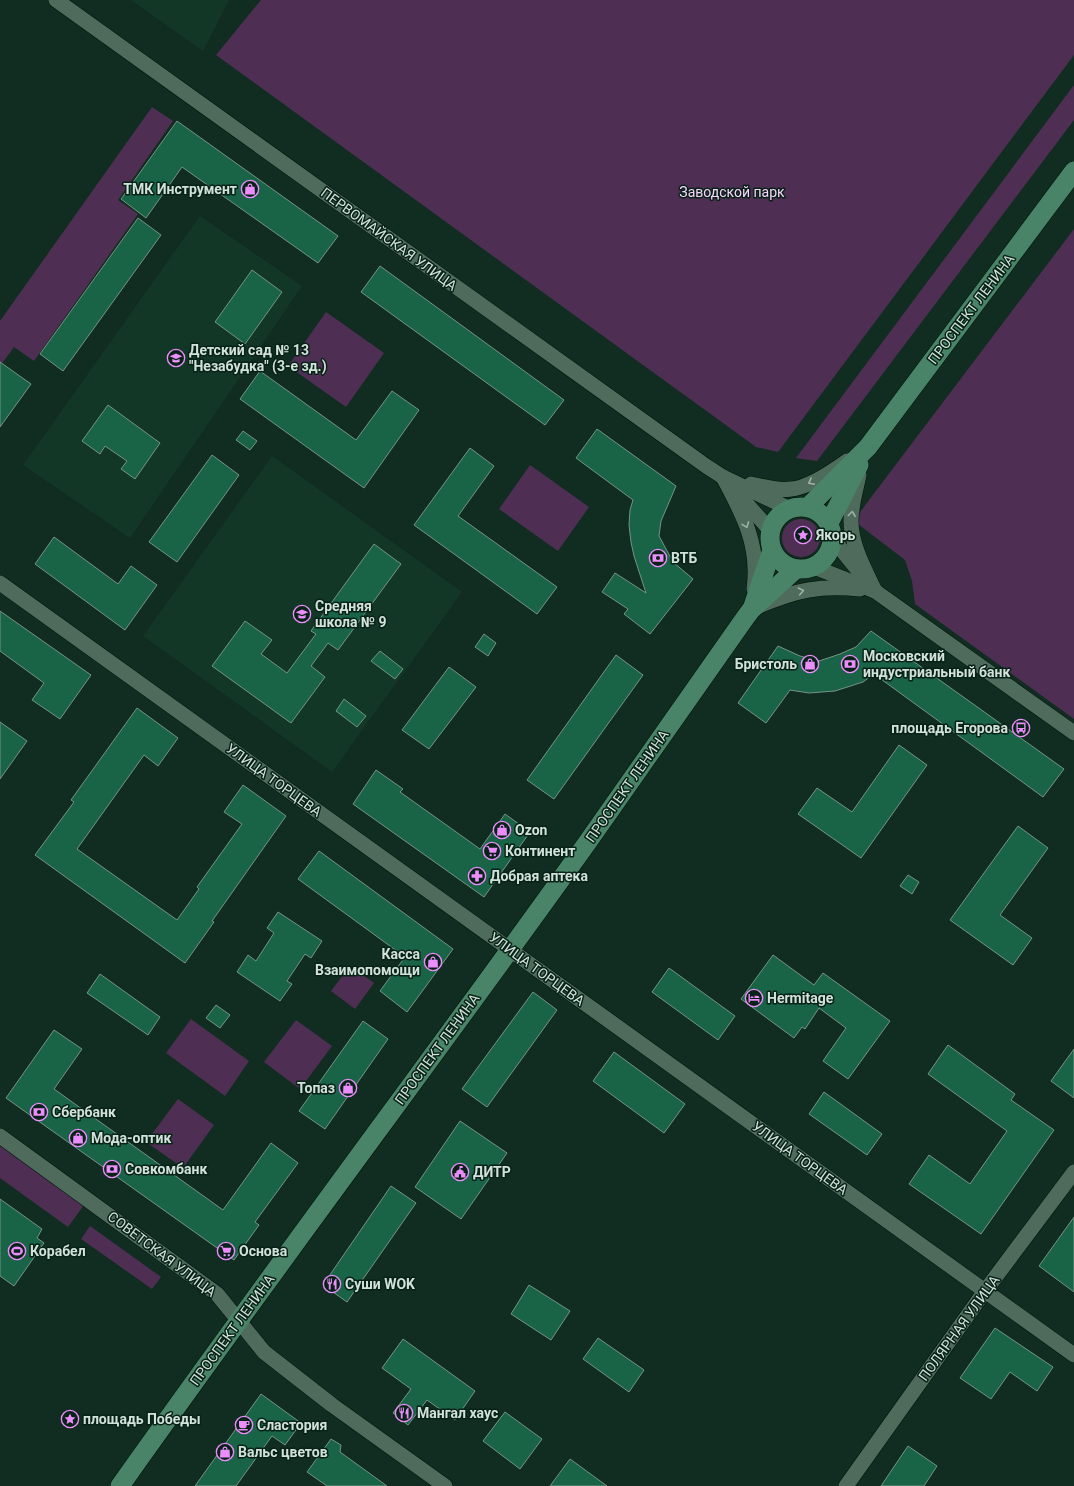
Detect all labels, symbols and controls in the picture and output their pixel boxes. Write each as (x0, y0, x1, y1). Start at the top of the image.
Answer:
shop icon: ТМК Инструмент (240, 179, 260, 199)
place label: ТМК Инструмент (123, 181, 237, 197)
street label: ПЕРВОМАЙСКАЯ УЛИЦА (318, 184, 460, 294)
park label: Заводской парк (679, 184, 785, 200)
street label: ПРОСПЕКТ ЛЕНИНА (925, 251, 1017, 367)
place label: Детский сад № 13 "Незабудка" (3-е зд.) (189, 342, 327, 375)
school or university icon: Детский сад № 13 "Незабудка" (3-е зд.) (166, 348, 186, 368)
one-way arrow (807, 477, 815, 485)
one-way arrow (847, 511, 856, 518)
one-way arrow (742, 521, 750, 528)
place icon: Якорь (793, 525, 813, 545)
place label: Якорь (815, 527, 856, 543)
bank icon: ВТБ (648, 548, 668, 568)
place label: ВТБ (671, 550, 697, 566)
one-way arrow (798, 587, 804, 595)
place label: Средняя школа № 9 (315, 598, 387, 630)
school or university icon: Средняя школа № 9 (292, 604, 312, 624)
place label: Московский индустриальный банк (863, 648, 1010, 680)
shop icon: Бристоль (800, 654, 820, 674)
bank icon: Московский индустриальный банк (840, 654, 860, 674)
place label: Бристоль (735, 656, 797, 672)
bus stop icon: площадь Егорова (1011, 718, 1031, 738)
place label: площадь Егорова (891, 720, 1008, 736)
street label: ПРОСПЕКТ ЛЕНИНА (582, 727, 672, 845)
street label: УЛИЦА ТОРЦЕВА (223, 740, 325, 820)
shop icon: Ozon (492, 820, 512, 840)
place label: Ozon (515, 822, 548, 838)
supermarket icon: Континент (482, 841, 502, 861)
place label: Континент (505, 843, 575, 859)
pharmacy icon: Добрая аптека (467, 866, 487, 886)
place label: Добрая аптека (490, 868, 588, 884)
street label: УЛИЦА ТОРЦЕВА (486, 929, 588, 1009)
place label: Касса Взаимопомощи (315, 946, 420, 978)
shop icon: Касса Взаимопомощи (423, 952, 443, 972)
hotel icon: Hermitage (744, 988, 764, 1008)
street label: ПРОСПЕКТ ЛЕНИНА (391, 990, 483, 1108)
place label: Hermitage (767, 990, 834, 1006)
shop icon: Топаз (338, 1078, 358, 1098)
place label: Топаз (297, 1080, 335, 1096)
bank icon: Сбербанк (29, 1102, 49, 1122)
place label: Сбербанк (52, 1104, 116, 1120)
street label: УЛИЦА ТОРЦЕВА (749, 1118, 851, 1198)
shop icon: Мода-оптик (68, 1128, 88, 1148)
place label: Мода-оптик (91, 1130, 171, 1146)
bank icon: Совкомбанк (102, 1159, 122, 1179)
place label: Совкомбанк (125, 1161, 207, 1177)
public building icon: ДИТР (450, 1162, 470, 1182)
place label: ДИТР (473, 1164, 511, 1180)
street label: СОВЕТСКАЯ УЛИЦА (105, 1208, 219, 1300)
sports icon: Корабел (7, 1241, 27, 1261)
supermarket icon: Основа (216, 1241, 236, 1261)
place label: Корабел (30, 1243, 86, 1259)
place label: Основа (239, 1243, 288, 1259)
street label: ПРОСПЕКТ ЛЕНИНА (186, 1271, 278, 1389)
street label: ПОЛЯРНАЯ УЛИЦА (915, 1272, 1003, 1384)
restaurant icon: Суши WOK (322, 1274, 342, 1294)
place label: Суши WOK (345, 1276, 415, 1292)
restaurant icon: Мангал хаус (394, 1403, 414, 1423)
place label: Мангал хаус (417, 1405, 498, 1421)
place icon: площадь Победы (60, 1409, 80, 1429)
place label: площадь Победы (83, 1411, 201, 1427)
cafe icon: Сластория (234, 1415, 254, 1435)
place label: Сластория (257, 1417, 327, 1433)
shop icon: Вальс цветов (215, 1442, 235, 1462)
place label: Вальс цветов (238, 1444, 328, 1460)

